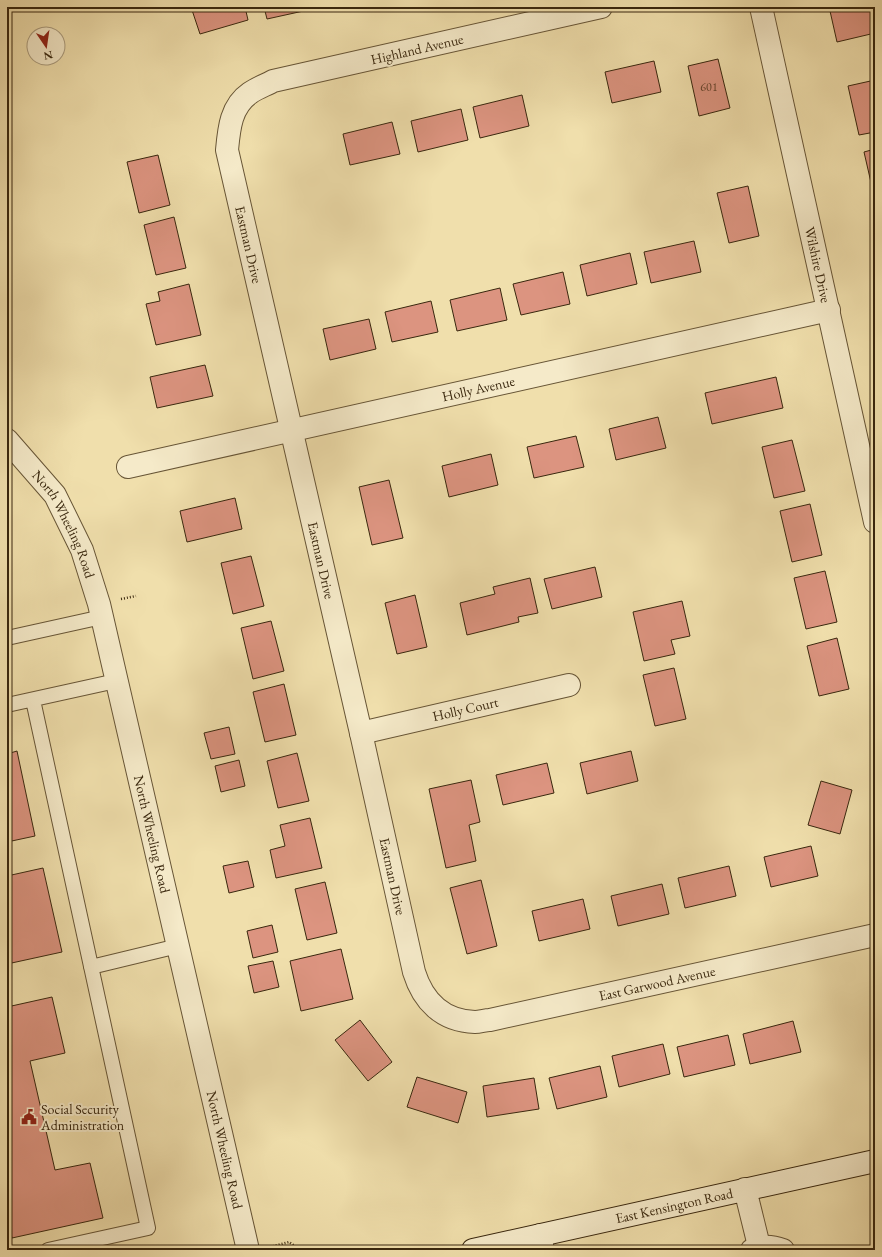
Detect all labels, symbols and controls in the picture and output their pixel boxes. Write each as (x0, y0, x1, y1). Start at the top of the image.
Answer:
north arrow (26, 26, 66, 66)
street label: Highland Avenue (369, 29, 466, 68)
text: N (42, 48, 54, 64)
house number: 601 (700, 79, 718, 95)
street label: Eastman Drive (231, 204, 266, 286)
street label: Wilshire Drive (801, 225, 835, 305)
street label: Holly Avenue (440, 372, 517, 405)
street label: North Wheeling Road (28, 466, 100, 581)
street label: Eastman Drive (304, 520, 339, 601)
street label: Holly Court (431, 692, 501, 725)
street label: North Wheeling Road (130, 773, 175, 896)
street label: Eastman Drive (375, 836, 410, 917)
street label: East Garwood Avenue (597, 961, 717, 1005)
street label: North Wheeling Road (203, 1089, 247, 1211)
place label: Social Security Administration (40, 1100, 125, 1134)
public building icon: Social Security Administration (20, 1108, 38, 1126)
street label: East Kensington Road (614, 1184, 735, 1227)

